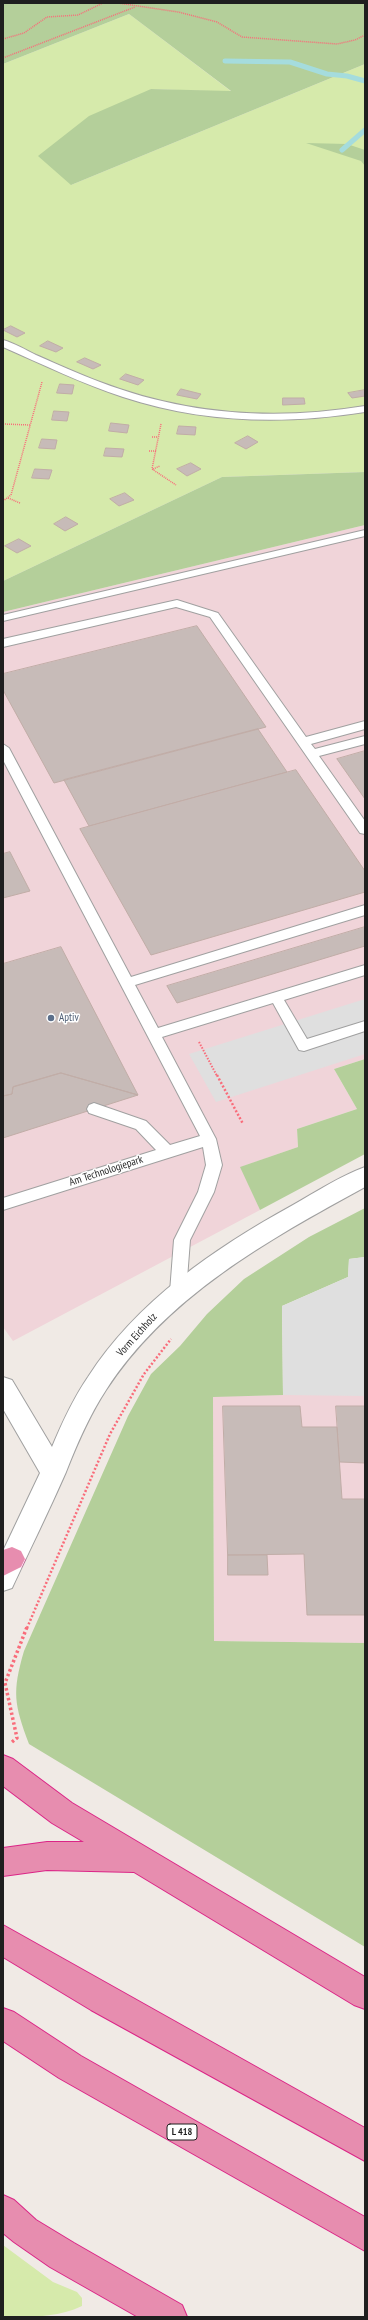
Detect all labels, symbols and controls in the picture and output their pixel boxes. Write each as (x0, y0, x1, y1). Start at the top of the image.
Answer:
place label: Aptiv (59, 1011, 79, 1025)
marker: Aptiv (46, 1013, 56, 1023)
street label: Am Technologiepark (67, 1153, 145, 1189)
street label: Vorm Eichholz (114, 1311, 160, 1359)
road number: L 418 (167, 2124, 197, 2140)

